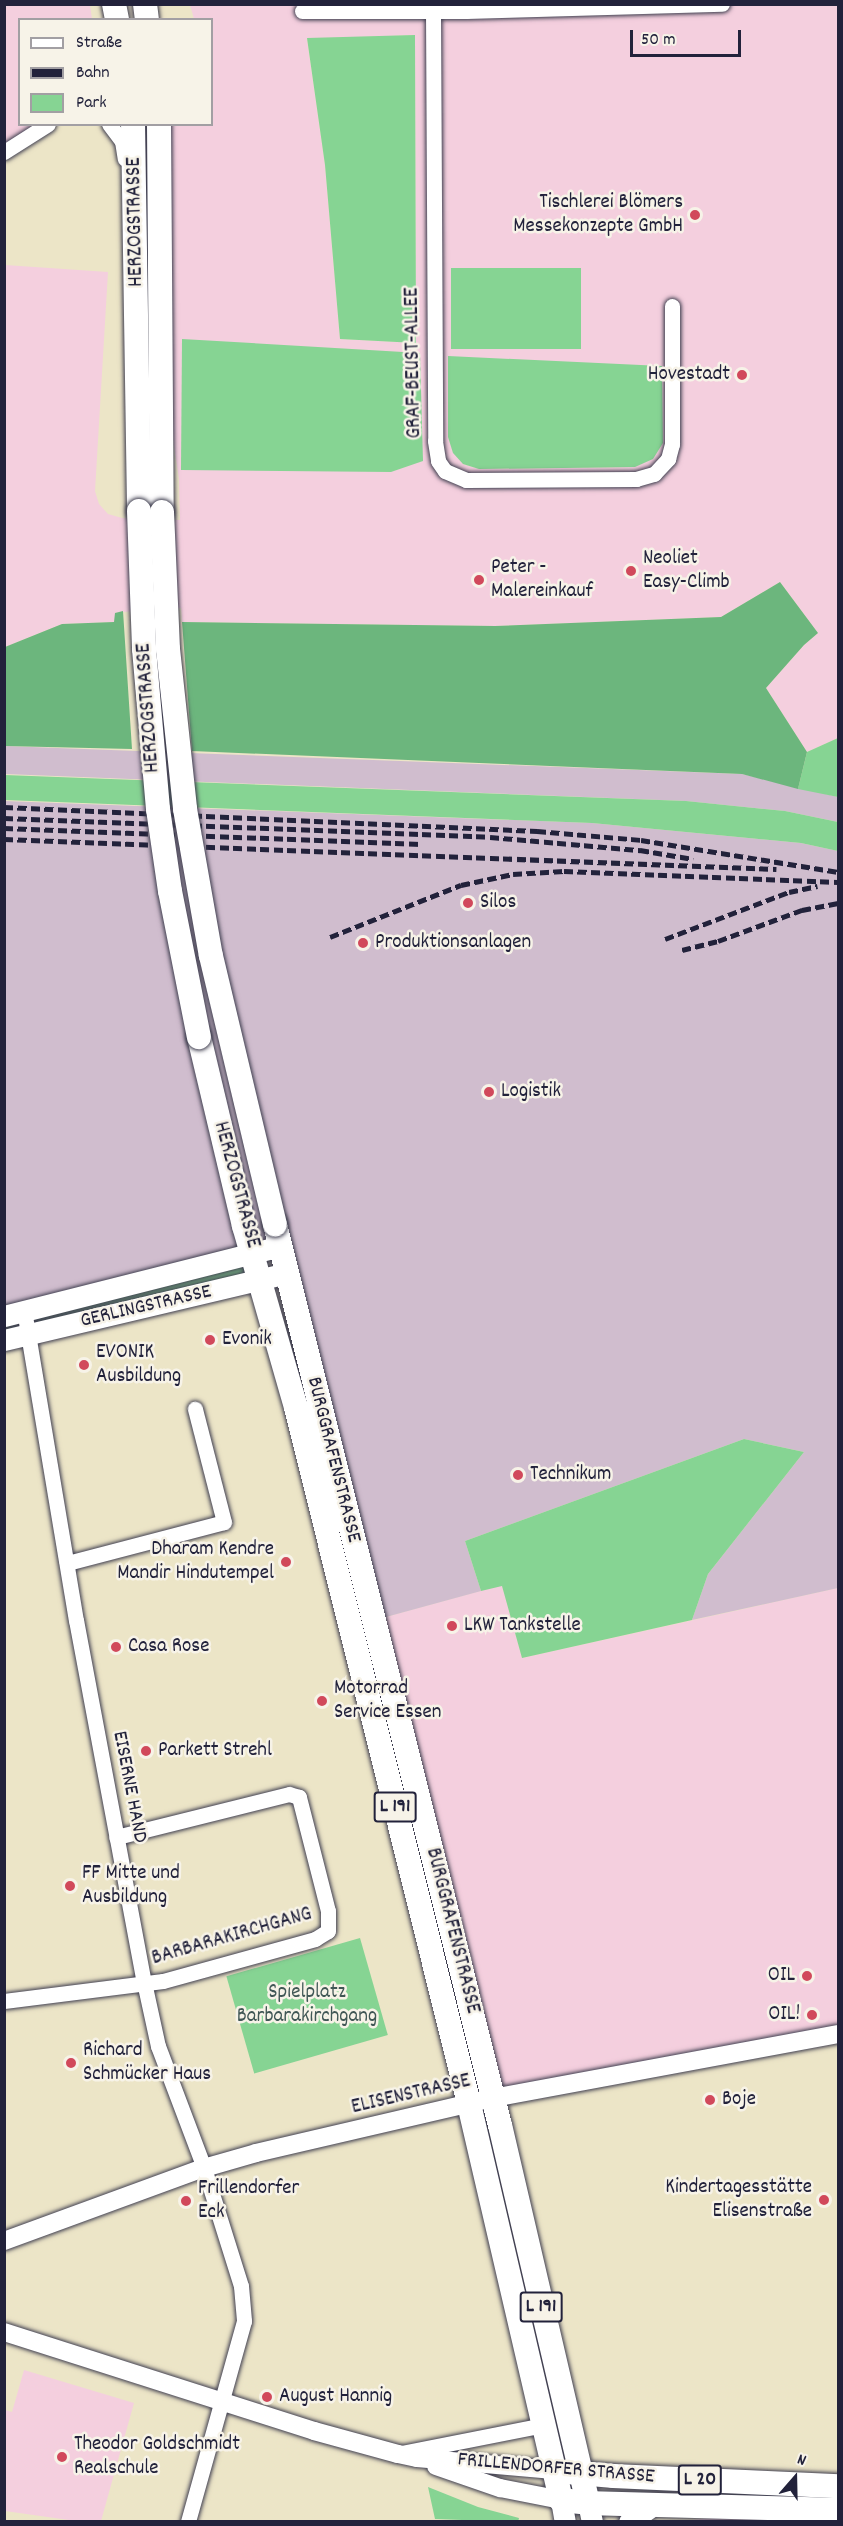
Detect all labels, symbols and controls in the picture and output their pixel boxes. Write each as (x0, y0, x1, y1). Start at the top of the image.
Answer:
legend (18, 18, 213, 126)
scale bar (633, 18, 744, 56)
text: 50 m (641, 28, 676, 53)
text: Straße (76, 31, 122, 56)
text: Bahn (76, 61, 110, 86)
text: Park (76, 91, 107, 116)
street label: HERZOGSTRASSE (122, 157, 150, 287)
place label: Tischlerei Blömers Messekonzepte GmbH (513, 190, 683, 240)
marker: Tischlerei Blömers Messekonzepte GmbH (688, 208, 702, 222)
street label: GRAF-BEUST-ALLEE (400, 287, 428, 439)
place label: Hovestadt (648, 362, 730, 388)
marker: Hovestadt (735, 368, 749, 382)
place label: Neoliet Easy-Climb (643, 546, 730, 596)
place label: Peter - Malereinkauf (491, 555, 593, 605)
marker: Neoliet Easy-Climb (624, 564, 638, 578)
marker: Peter - Malereinkauf (472, 573, 486, 587)
street label: HERZOGSTRASSE (132, 642, 166, 774)
place label: Silos (480, 890, 516, 916)
marker: Silos (461, 896, 475, 910)
place label: Produktionsanlagen (375, 930, 531, 956)
marker: Produktionsanlagen (356, 936, 370, 950)
place label: Logistik (501, 1079, 561, 1105)
marker: Logistik (482, 1085, 496, 1099)
street label: HERZOGSTRASSE (207, 1119, 265, 1251)
street label: GERLINGSTRASSE (78, 1280, 214, 1334)
place label: Evonik (222, 1327, 272, 1353)
marker: Evonik (203, 1333, 217, 1347)
place label: EVONIK Ausbildung (96, 1340, 181, 1390)
marker: EVONIK Ausbildung (77, 1358, 91, 1372)
street label: BURGGRAFENSTRASSE (300, 1375, 366, 1545)
place label: Technikum (530, 1462, 611, 1488)
marker: Technikum (511, 1468, 525, 1482)
place label: Dharam Kendre Mandir Hindutempel (117, 1537, 274, 1587)
marker: Dharam Kendre Mandir Hindutempel (279, 1555, 293, 1569)
place label: LKW Tankstelle (464, 1613, 581, 1639)
marker: LKW Tankstelle (445, 1619, 459, 1633)
place label: Casa Rose (128, 1634, 209, 1660)
marker: Casa Rose (109, 1640, 123, 1654)
place label: Motorrad Service Essen (334, 1676, 442, 1726)
marker: Motorrad Service Essen (315, 1694, 329, 1708)
street label: EISERNE HAND (106, 1729, 152, 1845)
place label: Parkett Strehl (158, 1738, 272, 1764)
marker: Parkett Strehl (139, 1744, 153, 1758)
road number: L 191 (372, 1790, 418, 1824)
street label: BURGGRAFENSTRASSE (419, 1846, 485, 2016)
place label: FF Mitte und Ausbildung (82, 1861, 180, 1911)
marker: FF Mitte und Ausbildung (63, 1879, 77, 1893)
street label: BARBARAKIRCHGANG (149, 1902, 315, 1972)
place label: OIL (768, 1963, 795, 1989)
marker: OIL (800, 1969, 814, 1983)
park label: Spielplatz Barbarakirchgang (237, 1980, 377, 2030)
place label: OIL! (768, 2002, 800, 2028)
marker: OIL! (805, 2008, 819, 2022)
place label: Richard Schmücker Haus (83, 2038, 211, 2088)
marker: Richard Schmücker Haus (64, 2056, 78, 2070)
street label: ELISENSTRASSE (349, 2069, 473, 2121)
place label: Boje (722, 2087, 756, 2113)
marker: Boje (703, 2093, 717, 2107)
place label: Kindertagesstätte Elisenstraße (665, 2175, 812, 2225)
place label: Frillendorfer Eck (198, 2176, 299, 2226)
marker: Kindertagesstätte Elisenstraße (817, 2193, 831, 2207)
marker: Frillendorfer Eck (179, 2194, 193, 2208)
road number: L 191 (518, 2290, 564, 2324)
place label: August Hannig (279, 2384, 392, 2410)
marker: August Hannig (260, 2390, 274, 2404)
place label: Theodor Goldschmidt Realschule (74, 2432, 240, 2482)
street label: FRILLENDORFER STRASSE (456, 2448, 656, 2490)
north arrow (765, 2448, 825, 2508)
text: N (794, 2448, 809, 2473)
marker: Theodor Goldschmidt Realschule (55, 2450, 69, 2464)
road number: L 20 (678, 2463, 722, 2497)

